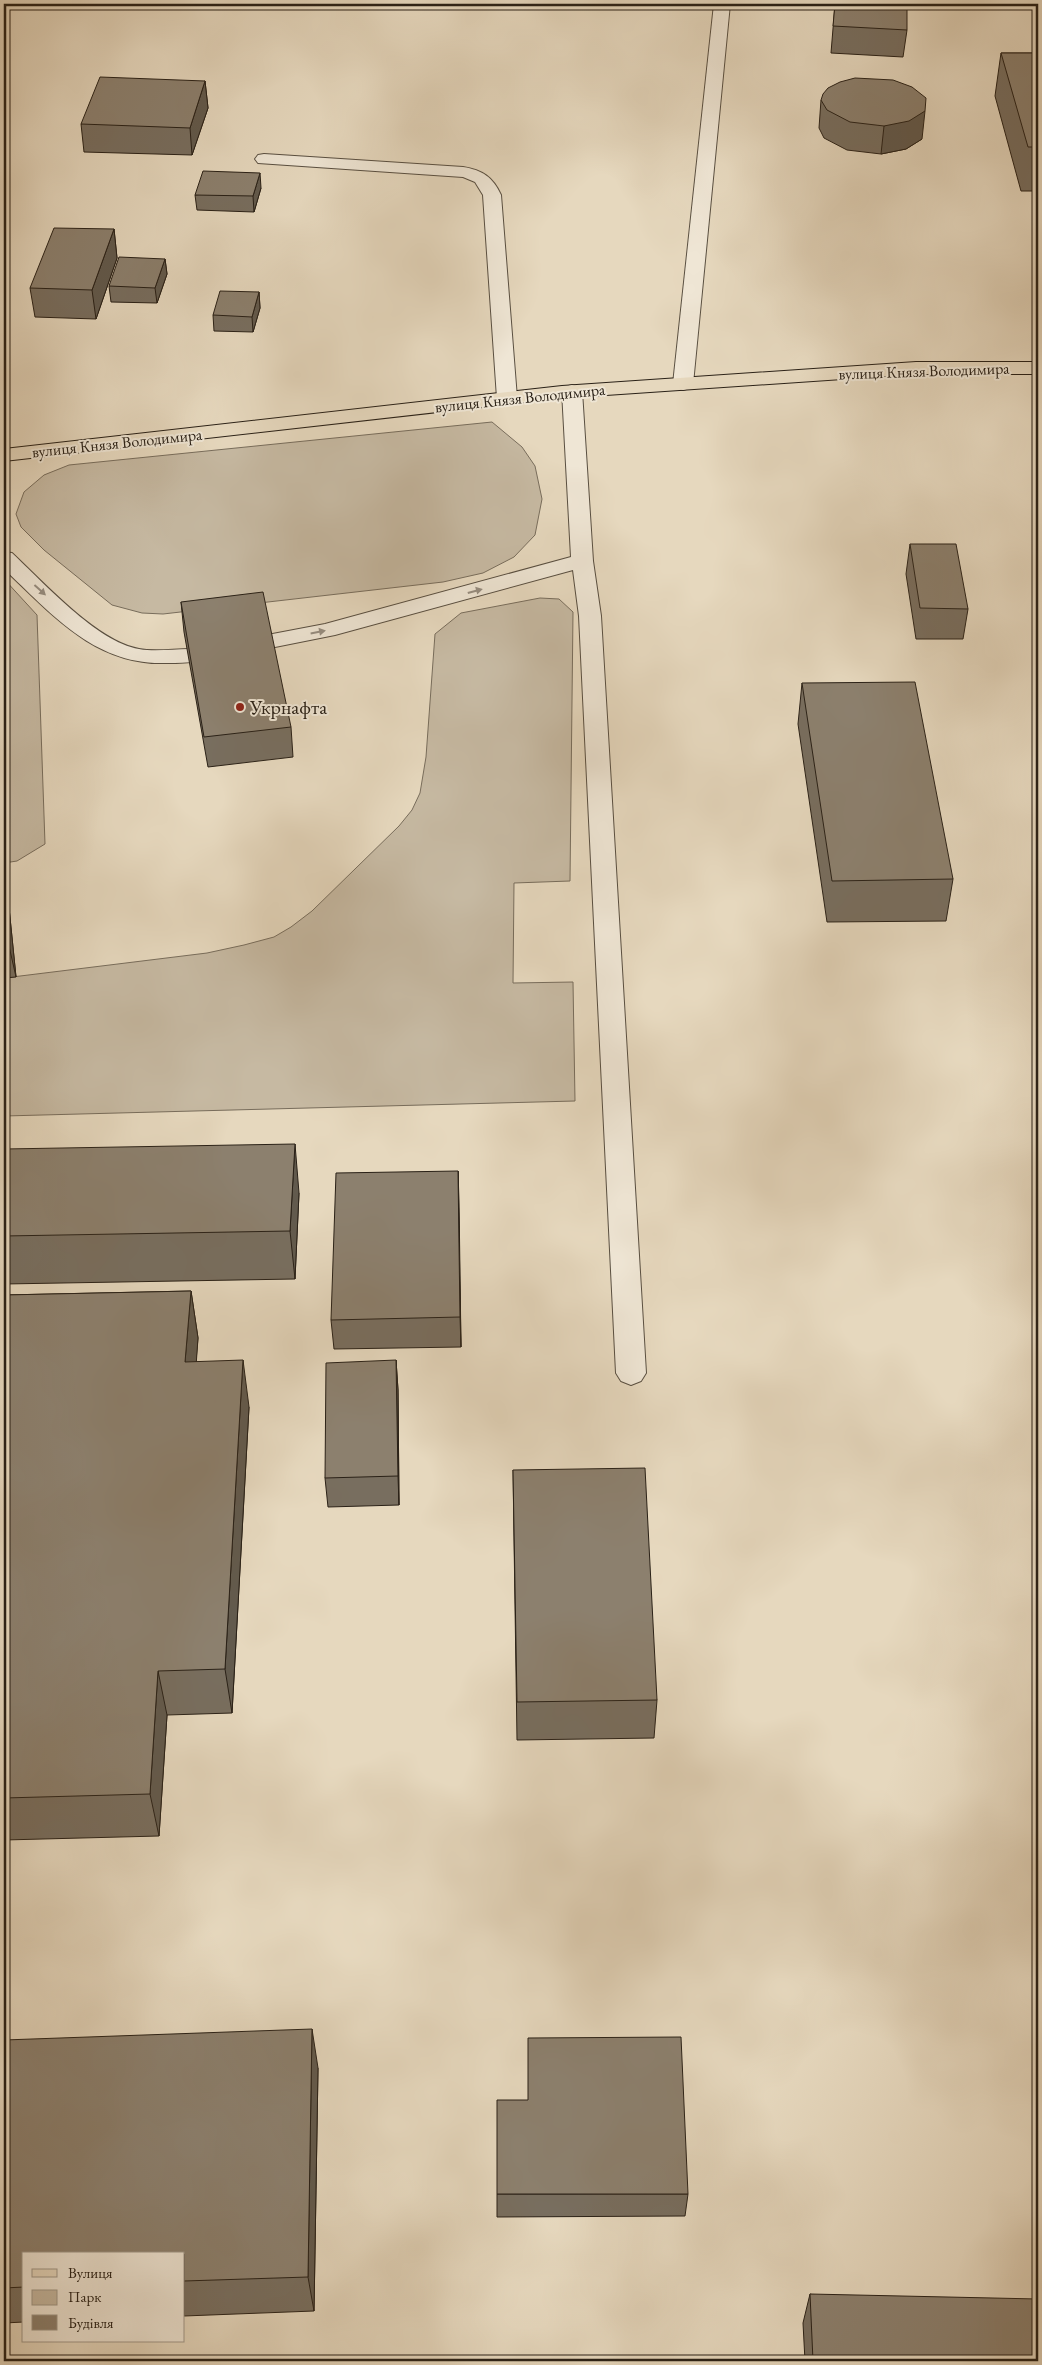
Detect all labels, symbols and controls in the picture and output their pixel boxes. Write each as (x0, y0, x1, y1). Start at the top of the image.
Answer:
street label: вулиця Князя Володимира (838, 358, 1010, 384)
street label: вулиця Князя Володимира (434, 379, 607, 417)
street label: вулиця Князя Володимира (31, 424, 204, 462)
one-way arrow (34, 584, 46, 596)
one-way arrow (467, 587, 482, 595)
one-way arrow (310, 628, 325, 636)
place label: Укрнафта (249, 694, 327, 720)
marker: Укрнафта (234, 701, 246, 713)
legend (22, 2252, 185, 2342)
text: Вулиця (68, 2263, 113, 2282)
text: Парк (68, 2287, 101, 2306)
text: Будівля (68, 2313, 114, 2332)

